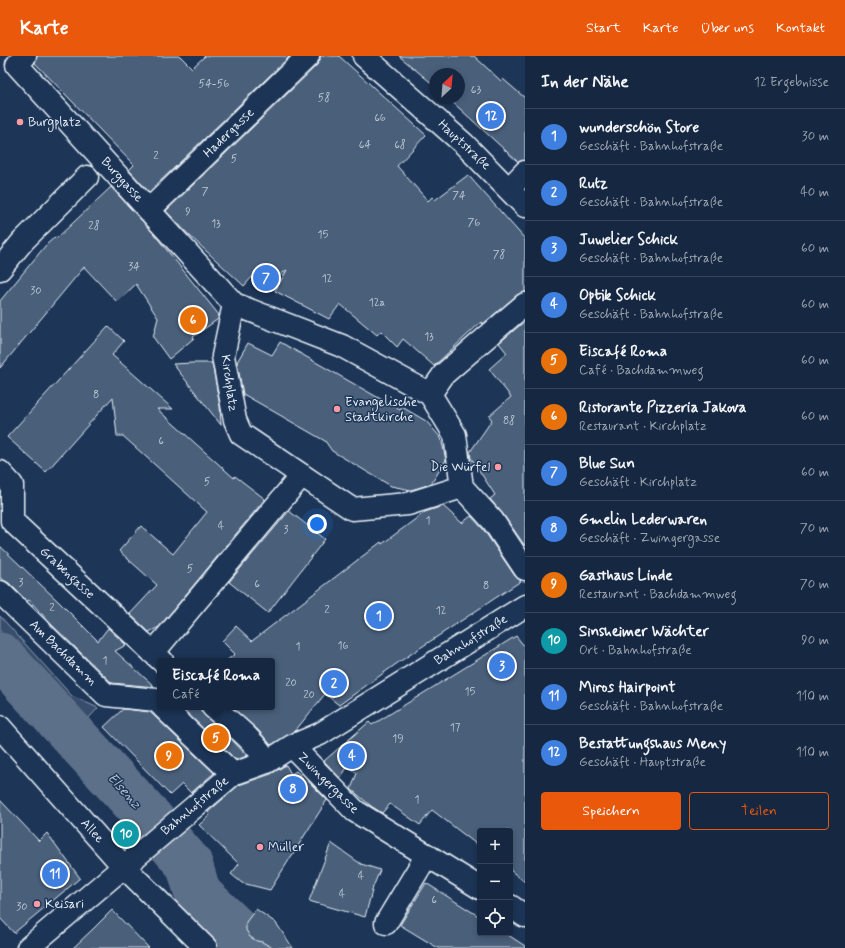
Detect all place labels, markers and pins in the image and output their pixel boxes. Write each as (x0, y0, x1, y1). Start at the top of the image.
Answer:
pin: 12 (478, 101, 504, 131)
place label: Burgplatz (28, 114, 82, 132)
marker: Burgplatz (15, 117, 25, 127)
pin: 7 (253, 263, 279, 293)
pin: 6 (180, 305, 206, 335)
place label: Evangelische Stadtkirche (345, 394, 417, 426)
marker: Evangelische Stadtkirche (332, 404, 342, 414)
place label: Die Würfel (430, 459, 490, 476)
marker: Die Würfel (493, 462, 503, 472)
pin: 1 (366, 601, 392, 631)
pin: 3 (489, 651, 515, 681)
pin: 2 (321, 668, 347, 698)
pin: 5 (203, 723, 229, 753)
pin: 9 (156, 741, 182, 771)
pin: 4 (339, 741, 365, 771)
pin: 8 (280, 774, 306, 804)
pin: 10 (113, 819, 139, 849)
place label: Müller (268, 839, 305, 856)
marker: Müller (255, 842, 265, 852)
pin: 11 (42, 859, 68, 889)
place label: Keisari (45, 896, 84, 913)
marker: Keisari (32, 899, 42, 909)

